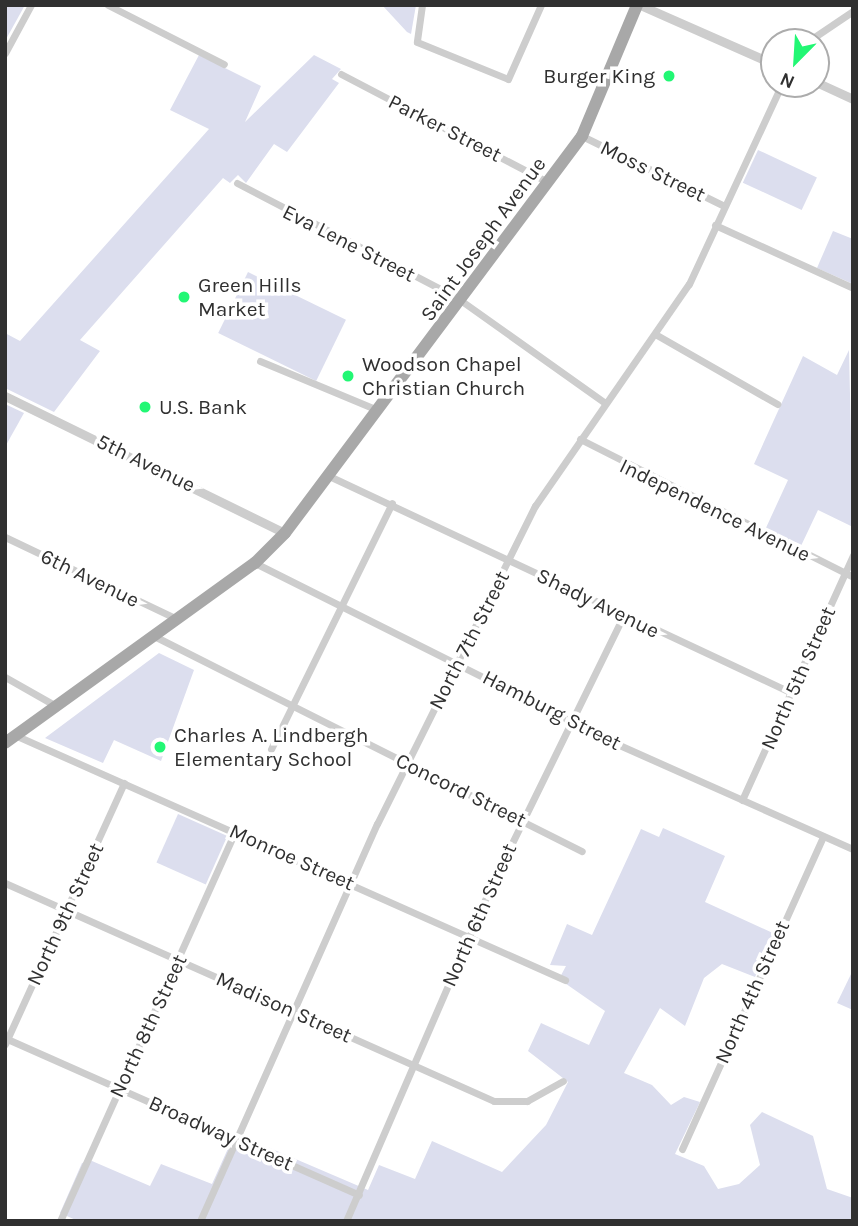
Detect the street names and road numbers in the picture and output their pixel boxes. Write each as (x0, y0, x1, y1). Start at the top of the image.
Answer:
street label: Parker Street (384, 89, 506, 167)
street label: Moss Street (596, 135, 710, 207)
street label: Saint Joseph Avenue (415, 152, 551, 326)
street label: Eva Lene Street (278, 199, 420, 287)
street label: 5th Avenue (93, 428, 199, 498)
street label: Independence Avenue (615, 453, 815, 567)
street label: 6th Avenue (37, 543, 143, 613)
street label: Shady Avenue (533, 562, 663, 644)
street label: North 7th Street (423, 567, 515, 713)
street label: North 5th Street (755, 603, 841, 753)
street label: Hamburg Street (478, 664, 626, 756)
street label: Concord Street (392, 748, 530, 832)
street label: Monroe Street (225, 818, 359, 896)
street label: North 9th Street (21, 839, 109, 989)
street label: North 6th Street (436, 839, 522, 991)
street label: North 4th Street (709, 917, 795, 1067)
street label: North 8th Street (104, 950, 192, 1102)
street label: Madison Street (212, 966, 356, 1048)
street label: Broadway Street (145, 1090, 297, 1176)

